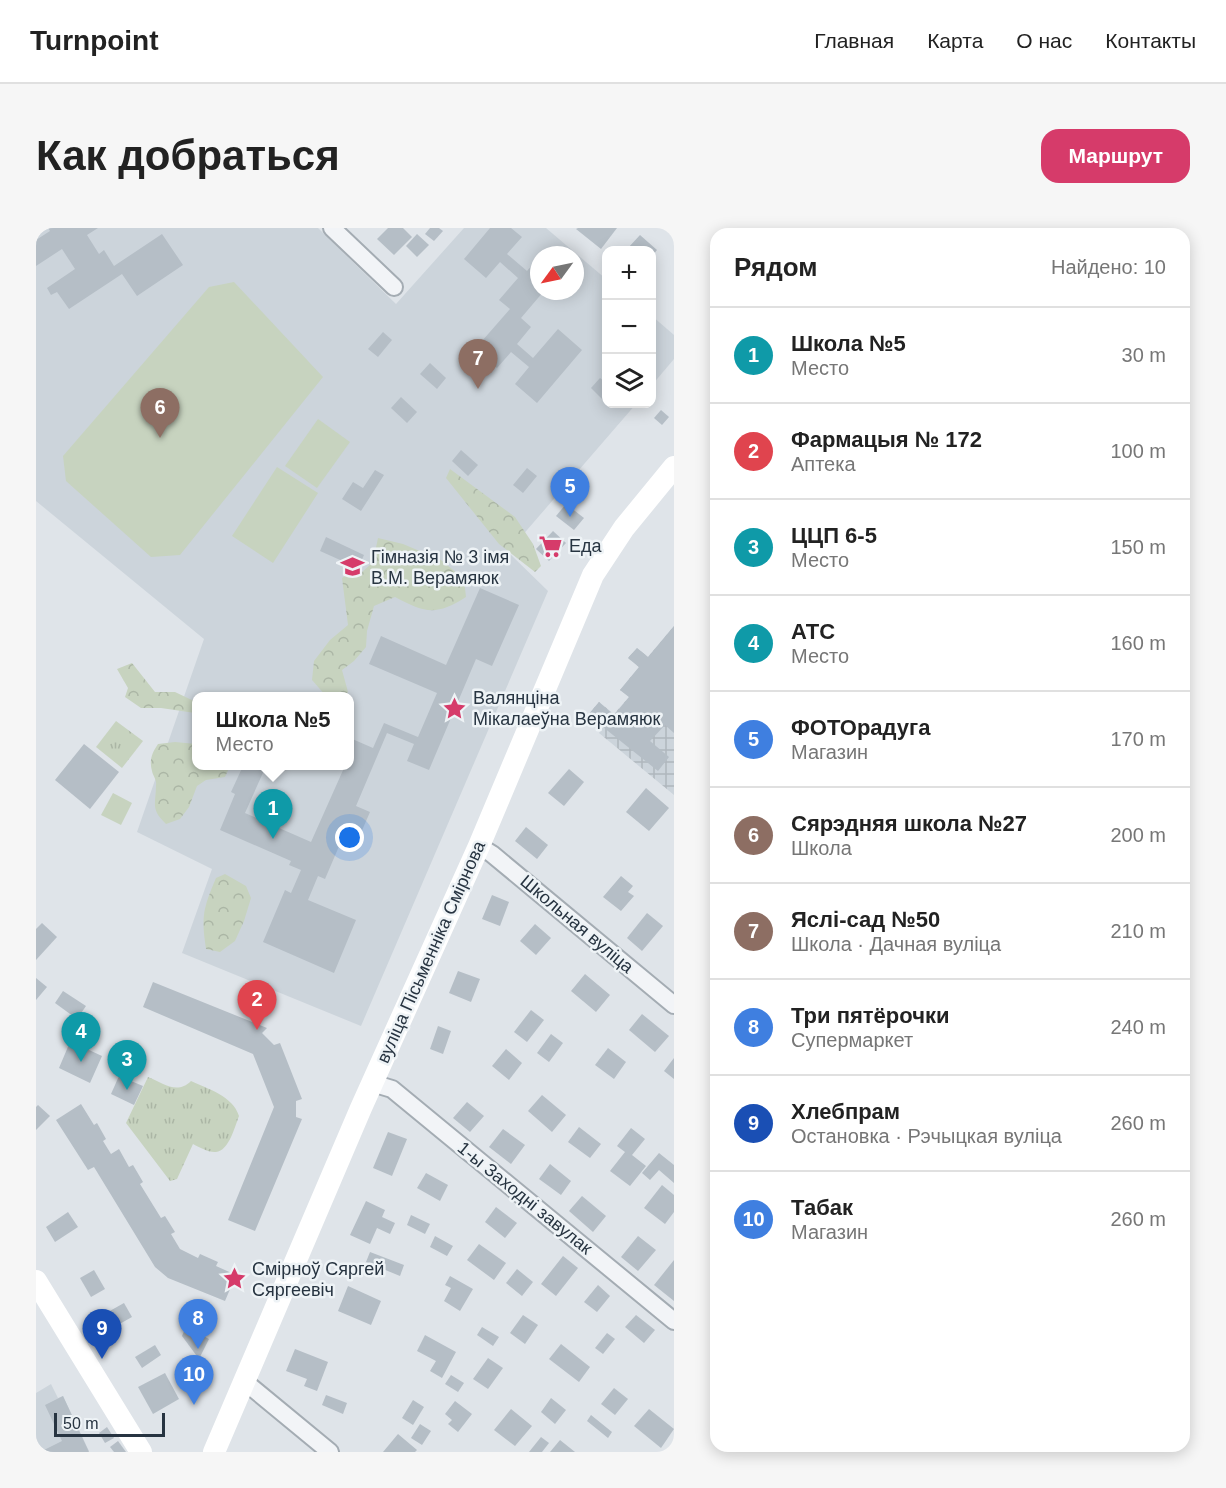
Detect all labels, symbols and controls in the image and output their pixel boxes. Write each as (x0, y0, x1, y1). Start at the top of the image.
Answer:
text: Turnpoint (30, 25, 159, 56)
text: Главная (814, 29, 894, 52)
text: Карта (927, 29, 983, 52)
text: О нас (1016, 29, 1072, 52)
text: Контакты (1105, 29, 1196, 52)
button: Маршрут (1041, 129, 1190, 183)
text: Как добраться (36, 132, 340, 179)
north arrow (530, 246, 584, 300)
map controls (602, 246, 656, 408)
button: + (602, 246, 656, 300)
text: Рядом (734, 252, 817, 282)
text: Найдено: 10 (1051, 256, 1166, 278)
button: − (602, 300, 656, 354)
text: Школа №5 (791, 331, 906, 356)
pin: 7 (458, 340, 498, 389)
text: 1 (748, 344, 759, 366)
text: 30 m (1122, 344, 1166, 366)
button: layers (602, 354, 656, 408)
text: Место (791, 357, 849, 379)
pin: 6 (140, 388, 180, 438)
text: Фармацыя № 172 (791, 427, 982, 452)
text: 2 (748, 440, 759, 462)
text: 100 m (1110, 440, 1166, 462)
text: Аптека (791, 453, 856, 475)
pin: 5 (550, 468, 590, 517)
text: ЦЦП 6-5 (791, 523, 877, 548)
supermarket icon: Еда (538, 533, 564, 559)
place label: Еда (569, 536, 603, 556)
text: 3 (748, 536, 759, 558)
text: 150 m (1110, 536, 1166, 558)
place label: Гімназія № 3 імя В.М. Верамяюк (371, 547, 509, 588)
text: Место (791, 549, 849, 571)
school or university icon: Гімназія № 3 імя В.М. Верамяюк (340, 554, 366, 580)
text: АТС (791, 619, 835, 644)
text: 4 (748, 632, 759, 654)
text: 160 m (1110, 632, 1166, 654)
text: Место (791, 645, 849, 667)
place label: Валянціна Мікалаеўна Верамяюк (473, 688, 660, 729)
popup (192, 692, 354, 770)
place icon: Валянціна Мікалаеўна Верамяюк (442, 695, 468, 721)
text: Школа №5 (216, 707, 330, 732)
text: ФОТОрадуга (791, 715, 930, 740)
text: 5 (748, 728, 759, 750)
text: 170 m (1110, 728, 1166, 750)
text: Место (216, 733, 274, 755)
text: Магазин (791, 741, 868, 763)
pin: 1 (254, 790, 292, 839)
text: Сярэдняя школа №27 (791, 811, 1027, 836)
your location (335, 823, 364, 852)
text: 6 (748, 824, 759, 846)
text: 200 m (1110, 824, 1166, 846)
street label: вуліца Пісьменніка Смірнова (373, 837, 490, 1066)
text: Школа (791, 837, 852, 859)
street label: Школьная вуліца (516, 871, 638, 978)
text: Яслі-сад №50 (791, 907, 940, 932)
text: 7 (748, 920, 759, 942)
text: 210 m (1110, 920, 1166, 942)
text: Школа · Дачная вуліца (791, 933, 1001, 955)
pin: 2 (238, 980, 276, 1030)
text: Три пятёрочки (791, 1003, 949, 1028)
pin: 4 (62, 1012, 100, 1062)
text: 8 (748, 1016, 759, 1038)
text: 240 m (1110, 1016, 1166, 1038)
text: Супермаркет (791, 1029, 913, 1051)
pin: 3 (108, 1040, 146, 1090)
text: Хлебпрам (791, 1099, 900, 1124)
text: 9 (748, 1112, 759, 1134)
text: 260 m (1110, 1112, 1166, 1134)
text: Остановка · Рэчыцкая вуліца (791, 1125, 1062, 1147)
street label: 1-ы Заходні завулак (454, 1138, 596, 1258)
text: Табак (791, 1195, 853, 1220)
text: 10 (742, 1208, 765, 1230)
text: 260 m (1110, 1208, 1166, 1230)
text: Магазин (791, 1221, 868, 1243)
place label: Смірноў Сяргей Сяргеевіч (252, 1259, 384, 1300)
place icon: Смірноў Сяргей Сяргеевіч (221, 1266, 247, 1292)
pin: 8 (178, 1300, 218, 1349)
pin: 9 (82, 1310, 122, 1359)
pin: 10 (174, 1356, 214, 1405)
scale bar (54, 1410, 165, 1438)
text: 50 m (63, 1415, 99, 1432)

